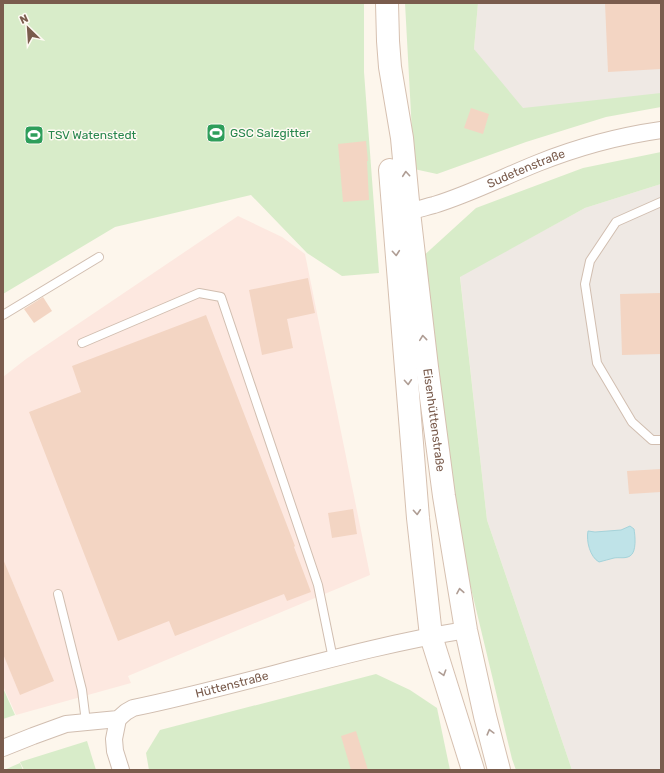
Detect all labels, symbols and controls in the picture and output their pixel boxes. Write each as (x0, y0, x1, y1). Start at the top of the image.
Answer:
north arrow (8, 8, 48, 48)
text: N (18, 12, 30, 27)
sports icon: GSC Salzgitter (205, 122, 227, 144)
sports icon: TSV Watenstedt (23, 124, 45, 146)
place label: GSC Salzgitter (230, 126, 311, 140)
place label: TSV Watenstedt (48, 128, 137, 142)
street label: Sudetenstraße (485, 146, 567, 191)
one-way arrow (401, 171, 410, 177)
one-way arrow (392, 250, 401, 256)
one-way arrow (419, 335, 428, 341)
street label: Eisenhüttenstraße (420, 368, 448, 473)
one-way arrow (403, 379, 412, 385)
one-way arrow (413, 509, 422, 515)
one-way arrow (456, 588, 465, 595)
street label: Hüttenstraße (194, 668, 270, 701)
one-way arrow (438, 669, 447, 676)
one-way arrow (486, 729, 494, 735)

